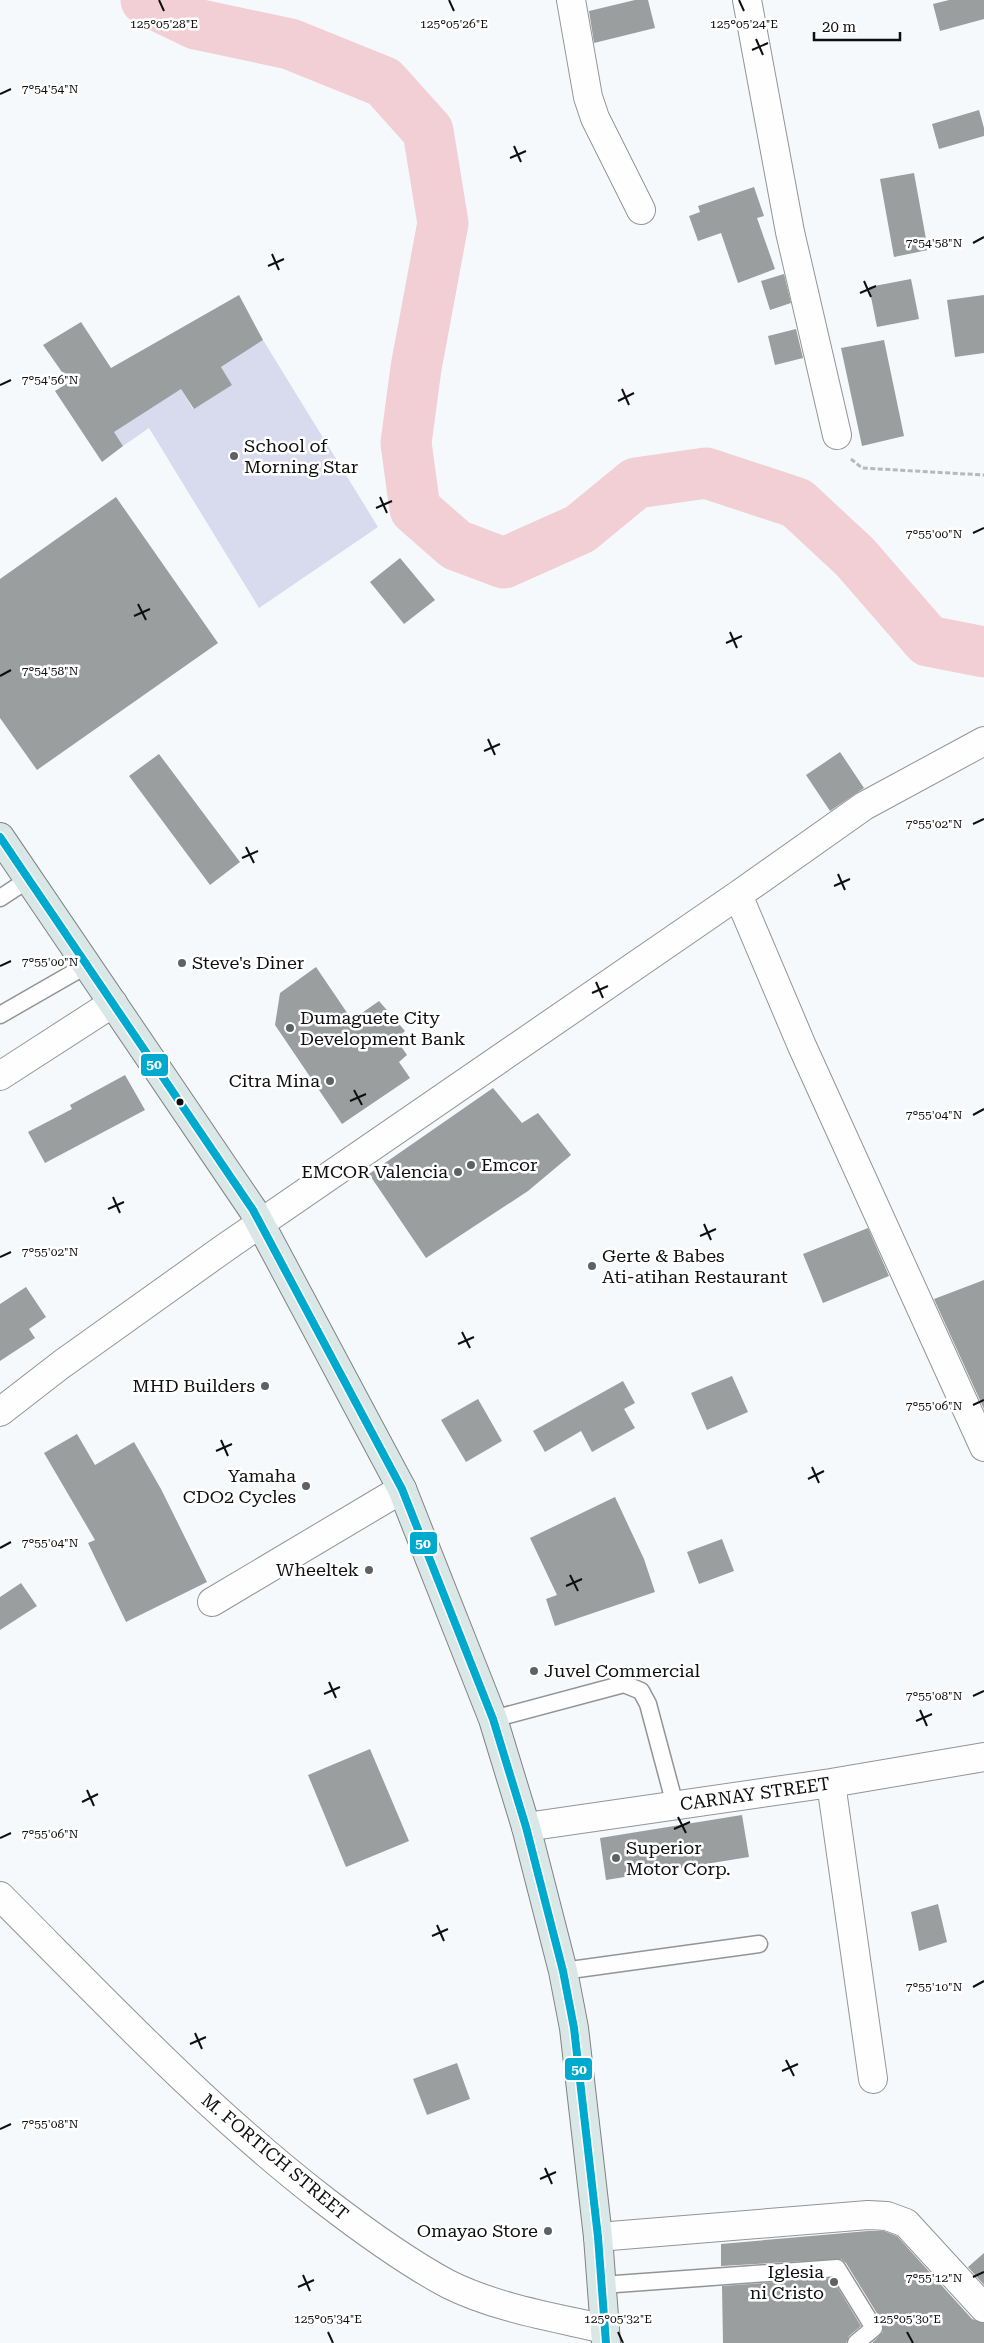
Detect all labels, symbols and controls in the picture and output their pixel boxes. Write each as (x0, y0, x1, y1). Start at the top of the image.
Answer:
scale bar (814, 10, 900, 42)
text: 125°05'28"E (130, 17, 198, 31)
text: 125°05'26"E (420, 17, 488, 31)
text: 125°05'24"E (710, 17, 778, 31)
text: 20 m (822, 18, 857, 36)
text: 7°54'54"N (22, 82, 79, 96)
text: 7°54'58"N (906, 236, 963, 250)
text: 7°54'56"N (22, 373, 79, 387)
place label: School of Morning Star (244, 435, 358, 477)
marker: School of Morning Star (228, 450, 240, 462)
text: 7°55'00"N (906, 527, 963, 541)
text: 7°54'58"N (22, 664, 79, 678)
text: 7°55'02"N (906, 817, 963, 831)
place label: Steve's Diner (192, 952, 304, 973)
text: 7°55'00"N (22, 955, 79, 969)
marker: Steve's Diner (176, 957, 188, 969)
place label: Dumaguete City Development Bank (300, 1007, 466, 1049)
marker: Dumaguete City Development Bank (284, 1022, 296, 1034)
line badge: 50 (140, 1053, 169, 1077)
text: 50 (146, 1056, 162, 1072)
place label: Citra Mina (229, 1070, 320, 1091)
marker: Citra Mina (324, 1075, 336, 1087)
unlabelled marker (175, 1097, 185, 1107)
text: 7°55'04"N (906, 1108, 963, 1122)
place label: Emcor (481, 1154, 537, 1175)
marker: Emcor (465, 1159, 477, 1171)
place label: EMCOR Valencia (301, 1161, 448, 1182)
marker: EMCOR Valencia (452, 1166, 464, 1178)
text: 7°55'02"N (22, 1245, 79, 1259)
place label: Gerte & Babes Ati-atihan Restaurant (602, 1245, 788, 1287)
marker: Gerte & Babes Ati-atihan Restaurant (586, 1260, 598, 1272)
place label: MHD Builders (133, 1375, 255, 1396)
marker: MHD Builders (259, 1380, 271, 1392)
text: 7°55'06"N (906, 1399, 963, 1413)
place label: Yamaha CDO2 Cycles (183, 1465, 296, 1507)
marker: Yamaha CDO2 Cycles (300, 1480, 312, 1492)
line badge: 50 (409, 1531, 438, 1555)
text: 50 (415, 1535, 431, 1551)
text: 7°55'04"N (22, 1536, 79, 1550)
place label: Wheeltek (276, 1559, 359, 1580)
marker: Wheeltek (363, 1564, 375, 1576)
place label: Juvel Commercial (544, 1660, 701, 1681)
marker: Juvel Commercial (528, 1665, 540, 1677)
text: 7°55'08"N (906, 1689, 963, 1703)
street label: CARNAY STREET (679, 1773, 831, 1814)
text: 7°55'06"N (22, 1827, 79, 1841)
place label: Superior Motor Corp. (626, 1837, 731, 1879)
marker: Superior Motor Corp. (610, 1852, 622, 1864)
text: 7°55'10"N (906, 1980, 963, 1994)
line badge: 50 (564, 2057, 593, 2081)
text: 50 (571, 2061, 587, 2077)
street label: M. FORTICH STREET (198, 2089, 353, 2224)
text: 7°55'08"N (22, 2117, 79, 2131)
place label: Omayao Store (417, 2220, 538, 2241)
marker: Omayao Store (542, 2225, 554, 2237)
place label: Iglesia ni Cristo (750, 2261, 824, 2303)
text: 7°55'12"N (906, 2271, 963, 2285)
marker: Iglesia ni Cristo (828, 2276, 840, 2288)
text: 125°05'34"E (294, 2312, 362, 2326)
text: 125°05'32"E (584, 2312, 652, 2326)
text: 125°05'30"E (873, 2312, 941, 2326)

